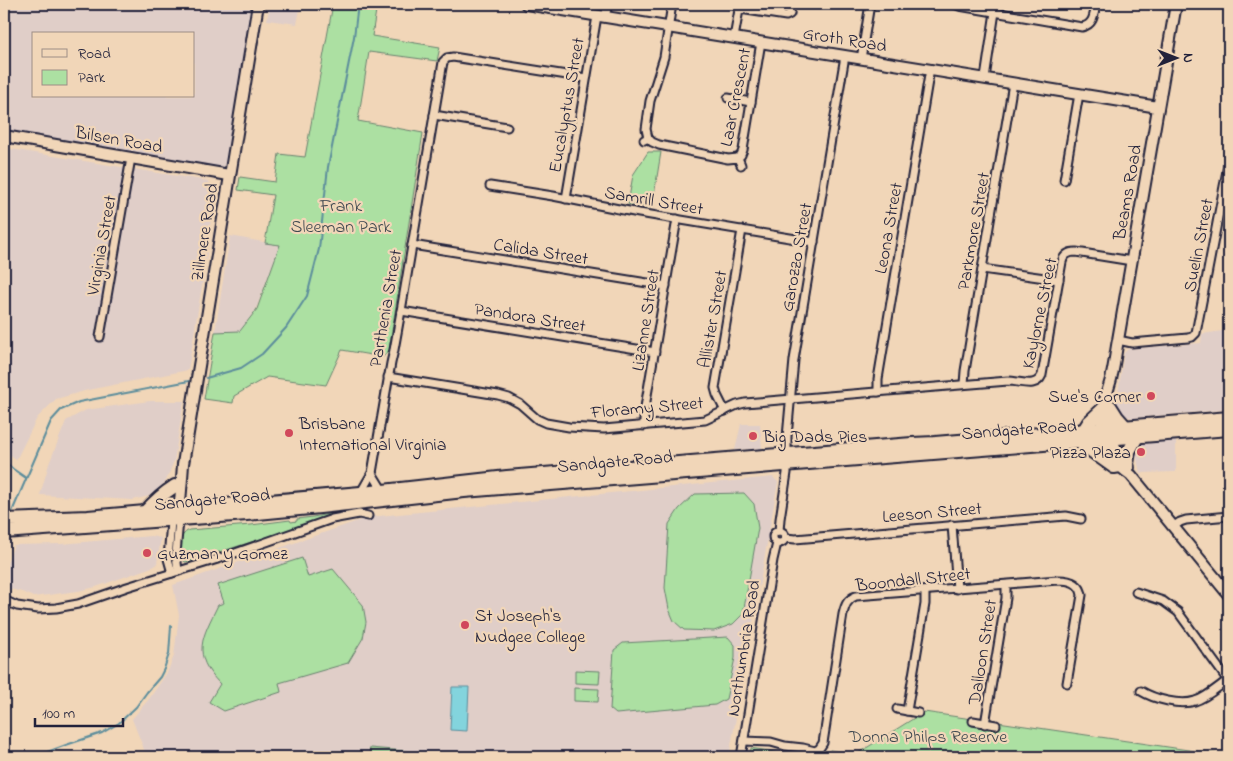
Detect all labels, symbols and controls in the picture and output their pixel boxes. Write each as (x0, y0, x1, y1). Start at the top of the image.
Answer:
street label: Groth Road (801, 22, 888, 60)
legend (32, 32, 195, 98)
north arrow (1150, 32, 1200, 82)
street label: Eucalyptus Street (543, 36, 593, 175)
text: Road (78, 43, 111, 65)
street label: Laar Crescent (715, 46, 759, 149)
text: N (1177, 53, 1198, 63)
text: Park (78, 67, 106, 89)
street label: Bilsen Road (72, 120, 164, 161)
street label: Beams Road (1108, 142, 1150, 243)
street label: Parkmore Street (952, 170, 998, 292)
street label: Samrill Street (602, 180, 705, 223)
street label: Zillmere Road (185, 181, 227, 283)
street label: Leona Street (869, 181, 911, 276)
street label: Virginia Street (81, 193, 126, 299)
park label: Frank Sleeman Park (291, 194, 391, 241)
street label: Suelin Street (1178, 196, 1222, 294)
street label: Garozzo Street (776, 201, 820, 314)
street label: Calida Street (491, 233, 590, 273)
street label: Parthenia Street (364, 247, 410, 369)
street label: Kaylorne Street (1016, 255, 1065, 371)
street label: Lizanne Street (626, 267, 668, 373)
street label: Allister Street (693, 268, 735, 370)
street label: Pandora Street (472, 297, 587, 341)
place label: Sue's Corner (1048, 385, 1141, 411)
marker: Sue's Corner (1145, 390, 1157, 402)
street label: Floramy Street (589, 391, 705, 427)
place label: Brisbane International Virginia (298, 412, 447, 460)
street label: Sandgate Road (960, 414, 1078, 449)
place label: Big Dads Pies (762, 425, 867, 452)
marker: Brisbane International Virginia (283, 427, 295, 439)
marker: Big Dads Pies (747, 430, 759, 442)
place label: Pizza Plaza (1050, 441, 1131, 467)
street label: Sandgate Road (556, 445, 674, 482)
marker: Pizza Plaza (1135, 446, 1147, 458)
street label: Sandgate Road (153, 483, 271, 520)
street label: Leeson Street (881, 497, 983, 531)
place label: Guzman y Gomez (157, 542, 288, 568)
marker: Guzman y Gomez (141, 547, 153, 559)
street label: Boondall Street (853, 562, 972, 600)
street label: Northumbria Road (721, 578, 769, 718)
street label: Dalloon Street (963, 598, 1005, 708)
place label: St Joseph's Nudgee College (475, 604, 586, 652)
marker: St Joseph's Nudgee College (459, 619, 471, 631)
scale bar (35, 696, 122, 728)
text: 100 m (42, 703, 75, 725)
park label: Donna Philps Reserve (848, 725, 1008, 751)

